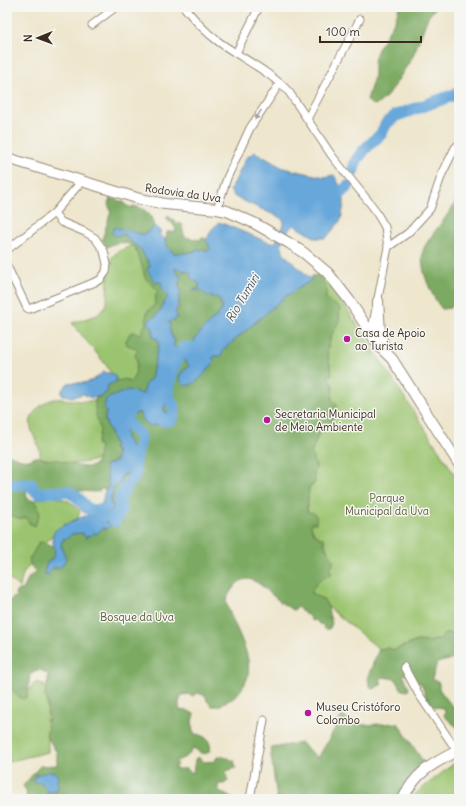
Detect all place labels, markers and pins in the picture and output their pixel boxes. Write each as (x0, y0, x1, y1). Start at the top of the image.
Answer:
place label: Casa de Apoio ao Turista (355, 326, 425, 353)
marker: Casa de Apoio ao Turista (342, 334, 352, 344)
place label: Secretaria Municipal de Meio Ambiente (275, 407, 376, 434)
marker: Secretaria Municipal de Meio Ambiente (262, 415, 272, 425)
place label: Museu Cristóforo Colombo (316, 700, 400, 727)
marker: Museu Cristóforo Colombo (303, 708, 313, 718)

